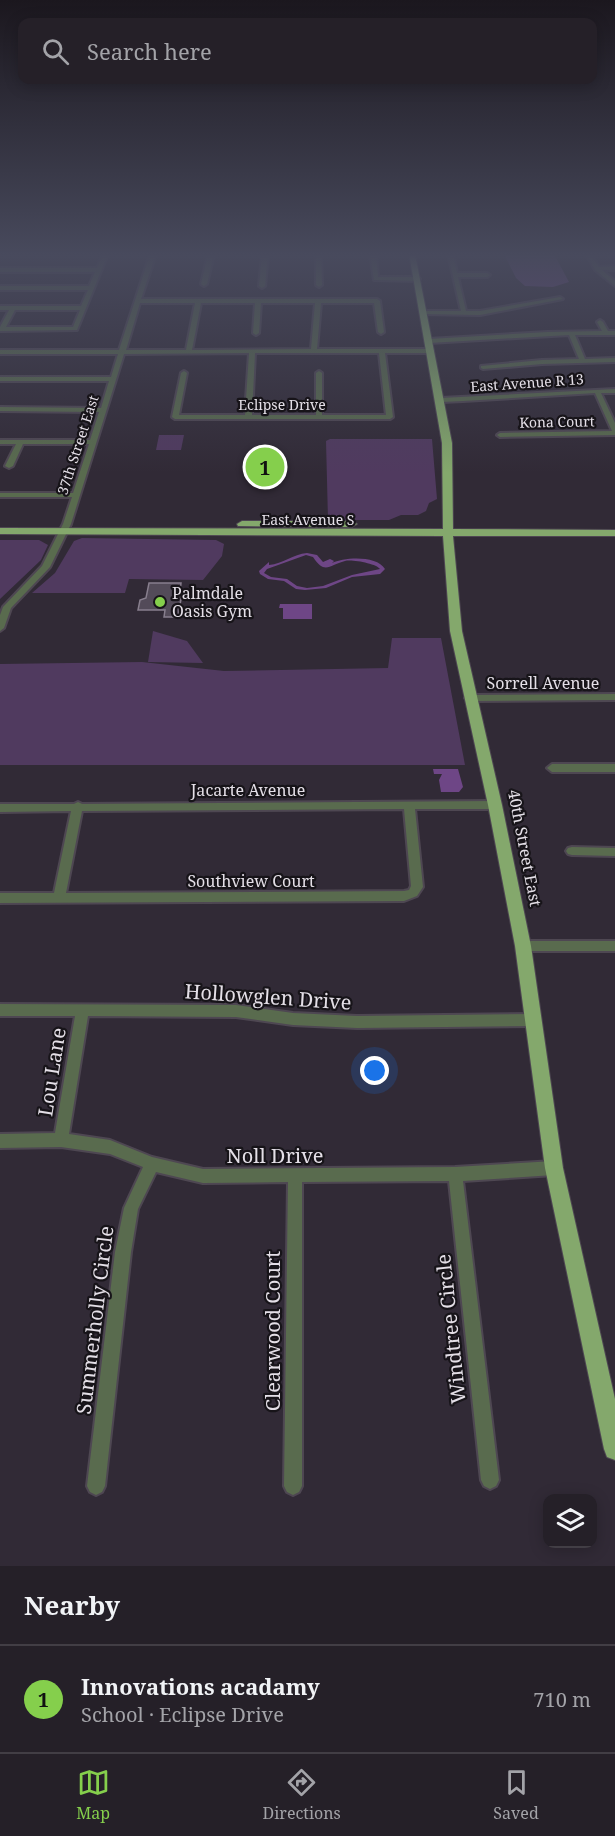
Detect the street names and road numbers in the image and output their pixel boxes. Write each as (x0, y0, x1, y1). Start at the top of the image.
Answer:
street label: East Avenue R 13 (470, 369, 584, 396)
street label: 37th Street East (52, 393, 103, 497)
street label: Eclipse Drive (238, 395, 326, 414)
street label: Kona Court (519, 411, 595, 432)
street label: East Avenue S (262, 510, 354, 529)
street label: Sorrell Avenue (487, 672, 599, 694)
street label: Jacarte Avenue (190, 779, 305, 801)
street label: 40th Street East (503, 788, 547, 909)
street label: Southview Court (187, 870, 315, 892)
street label: Hollowglen Drive (184, 977, 352, 1016)
street label: Lou Lane (31, 1026, 72, 1118)
street label: Noll Drive (226, 1142, 324, 1169)
street label: Summerholly Circle (70, 1224, 119, 1416)
street label: Clearwood Court (259, 1251, 286, 1411)
street label: Windtree Circle (429, 1253, 472, 1405)

